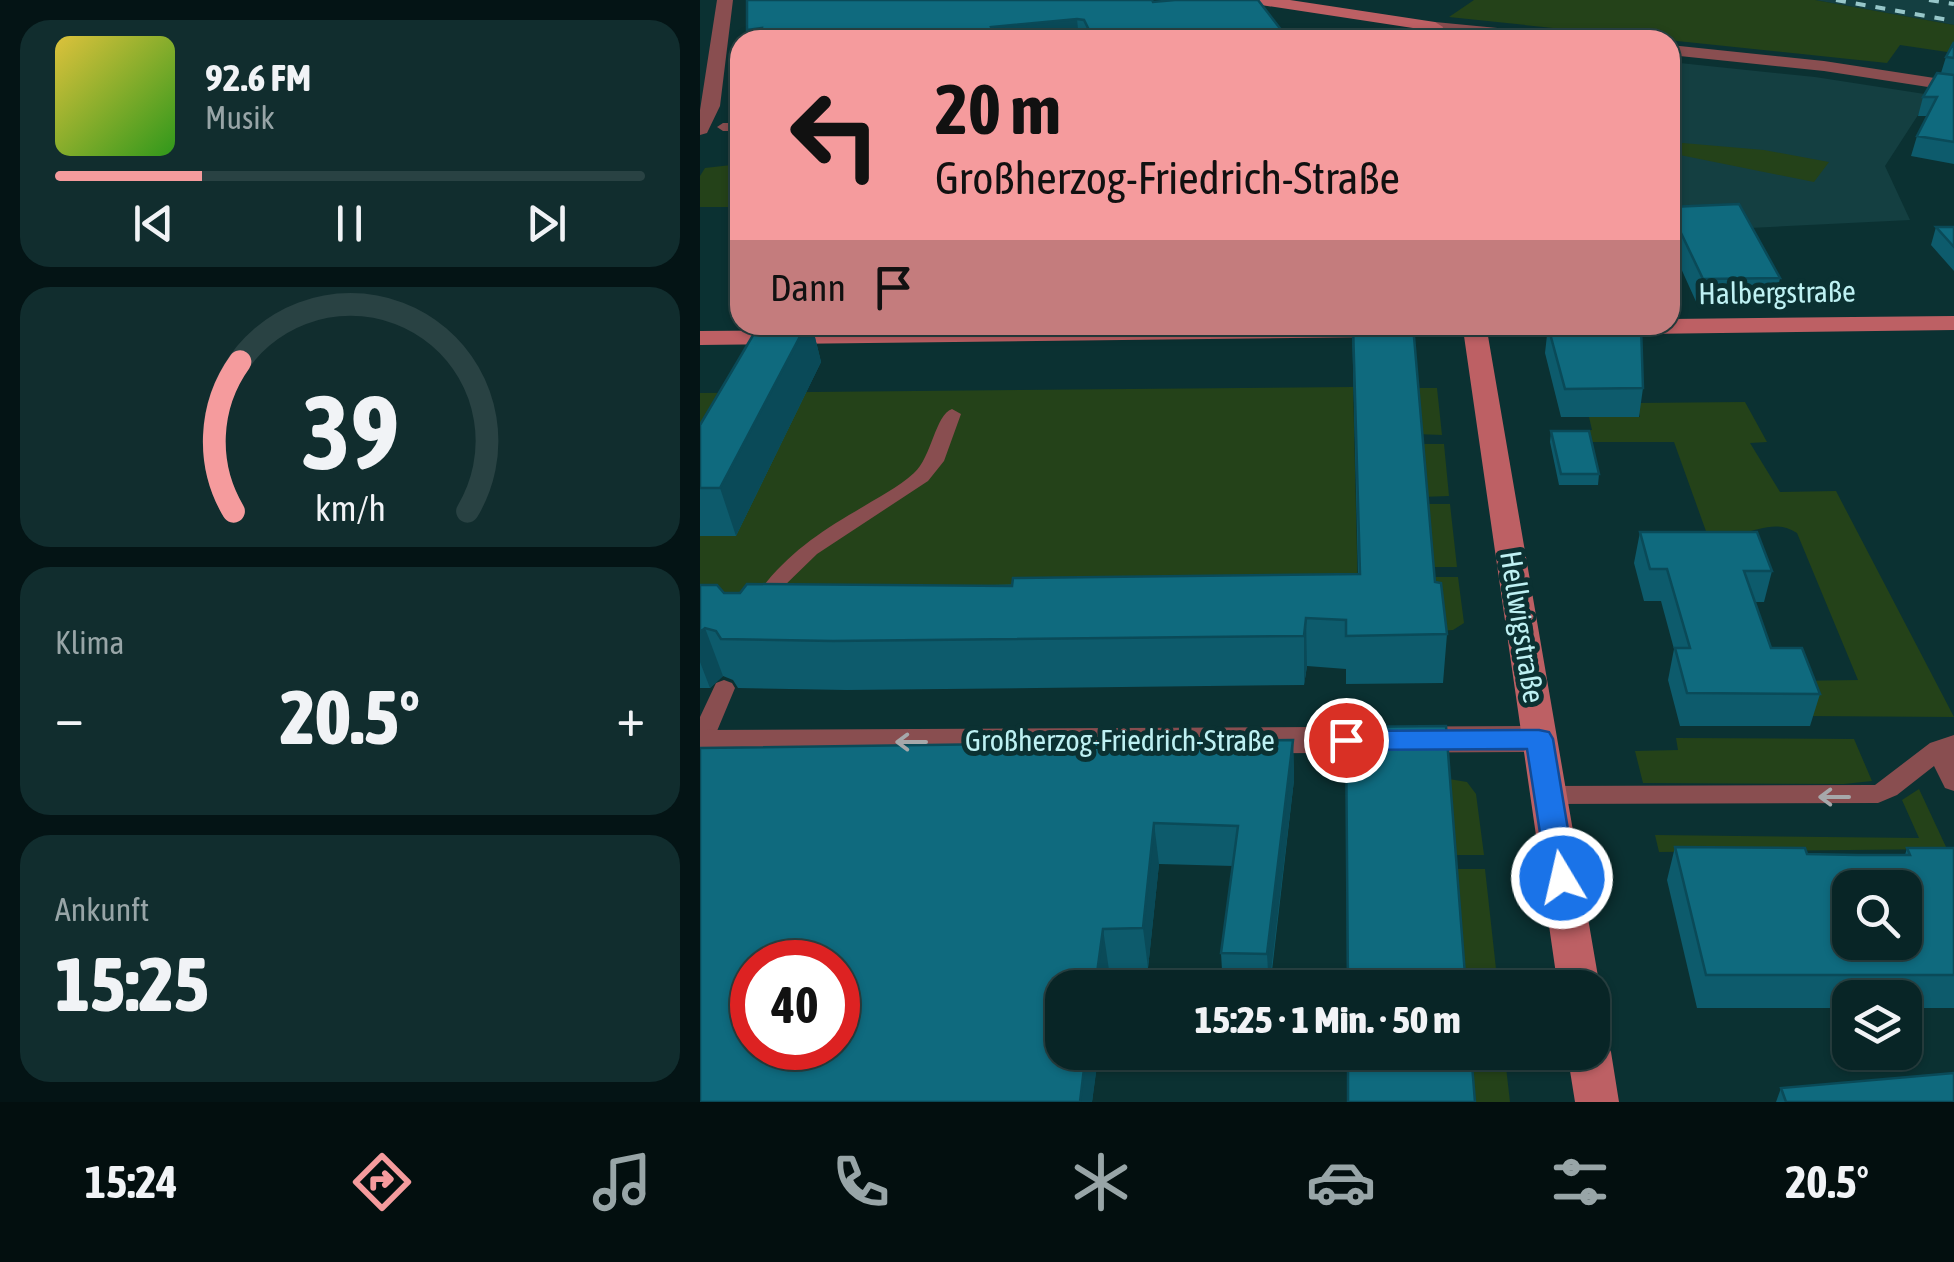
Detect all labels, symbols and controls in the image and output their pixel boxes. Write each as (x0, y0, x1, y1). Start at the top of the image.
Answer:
text: 92.6 FM (205, 56, 311, 99)
text: 20 m (935, 69, 1061, 149)
icon: left (770, 70, 900, 200)
text: Musik (205, 99, 275, 136)
text: Großherzog-Friedrich-Straße (935, 152, 1400, 204)
icon: previous (126, 196, 181, 251)
icon: pause (322, 196, 377, 251)
icon: next (519, 196, 574, 251)
icon: arrive (866, 260, 921, 315)
text: Dann (770, 266, 846, 309)
street label: Halbergstraße (1698, 274, 1856, 310)
text: 39 (301, 372, 399, 491)
text: km/h (315, 488, 385, 529)
street label: Hellwigstraße (1494, 548, 1552, 705)
text: Klima (55, 624, 124, 661)
text: 20.5° (280, 674, 420, 760)
text: − (55, 685, 84, 748)
text: + (616, 685, 645, 748)
pin (1304, 698, 1389, 783)
icon: arrive (1319, 713, 1374, 768)
street label: Großherzog-Friedrich-Straße (965, 723, 1275, 757)
one-way arrow (896, 732, 928, 752)
one-way arrow (1819, 788, 1852, 806)
position arrow (1510, 826, 1614, 930)
map controls (1832, 870, 1922, 1070)
button: search (1832, 870, 1922, 960)
text: Ankunft (55, 891, 149, 928)
speed limit sign: 40 (730, 940, 860, 1070)
text: 15:25 (55, 941, 209, 1027)
button: layers (1832, 980, 1922, 1070)
text: 15:25 · 1 Min. · 50 m (1194, 998, 1461, 1041)
icon: directions (347, 1147, 417, 1217)
icon: music (587, 1147, 657, 1217)
icon: phone (826, 1147, 896, 1217)
icon: climate (1066, 1147, 1136, 1217)
icon: car (1306, 1147, 1376, 1217)
icon: filters (1545, 1147, 1615, 1217)
text: 15:24 (85, 1156, 177, 1208)
text: 20.5° (1785, 1156, 1869, 1208)

